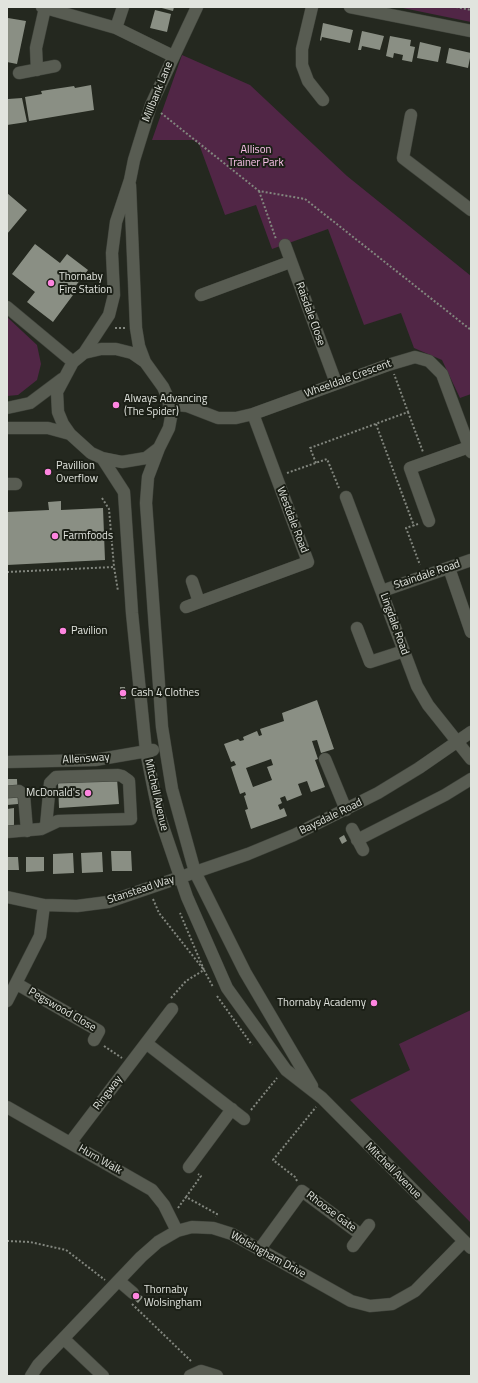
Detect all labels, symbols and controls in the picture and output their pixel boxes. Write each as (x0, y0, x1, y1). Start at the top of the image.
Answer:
street label: Millbank Lane (140, 60, 176, 124)
park label: Allison Trainer Park (228, 143, 284, 169)
place label: Thornaby Fire Station (59, 270, 112, 296)
marker: Thornaby Fire Station (46, 278, 56, 288)
street label: Raisdale Close (292, 280, 328, 348)
street label: Wheeldale Crescent (303, 357, 393, 401)
place label: Always Advancing (The Spider) (124, 392, 207, 418)
marker: Always Advancing (The Spider) (111, 400, 121, 410)
place label: Pavillion Overflow (56, 459, 98, 485)
marker: Pavillion Overflow (43, 467, 53, 477)
street label: Westdale Road (273, 485, 311, 555)
place label: Farmfoods (63, 529, 113, 543)
marker: Farmfoods (50, 531, 60, 541)
street label: Staindale Road (392, 557, 462, 593)
street label: Lingdale Road (377, 591, 411, 657)
place label: Pavilion (71, 624, 107, 638)
marker: Pavilion (58, 626, 68, 636)
place label: Cash 4 Clothes (131, 686, 199, 700)
marker: Cash 4 Clothes (118, 688, 128, 698)
street label: Allensway (62, 751, 110, 767)
street label: Mitchell Avenue (141, 758, 171, 832)
place label: McDonald's (26, 786, 80, 800)
marker: McDonald's (83, 788, 93, 798)
street label: Baysdale Road (297, 796, 365, 838)
street label: Stanstead Way (106, 873, 176, 907)
street label: Pegswood Close (26, 985, 98, 1035)
place label: Thornaby Academy (277, 996, 366, 1010)
marker: Thornaby Academy (369, 998, 379, 1008)
street label: Ringway (91, 1073, 125, 1113)
street label: Mitchell Avenue (362, 1140, 424, 1202)
street label: Hurn Walk (76, 1142, 124, 1178)
street label: Rhoose Gate (303, 1189, 359, 1235)
street label: Wolsingham Drive (228, 1229, 308, 1281)
place label: Thornaby Wolsingham (144, 1283, 202, 1309)
marker: Thornaby Wolsingham (131, 1291, 141, 1301)

